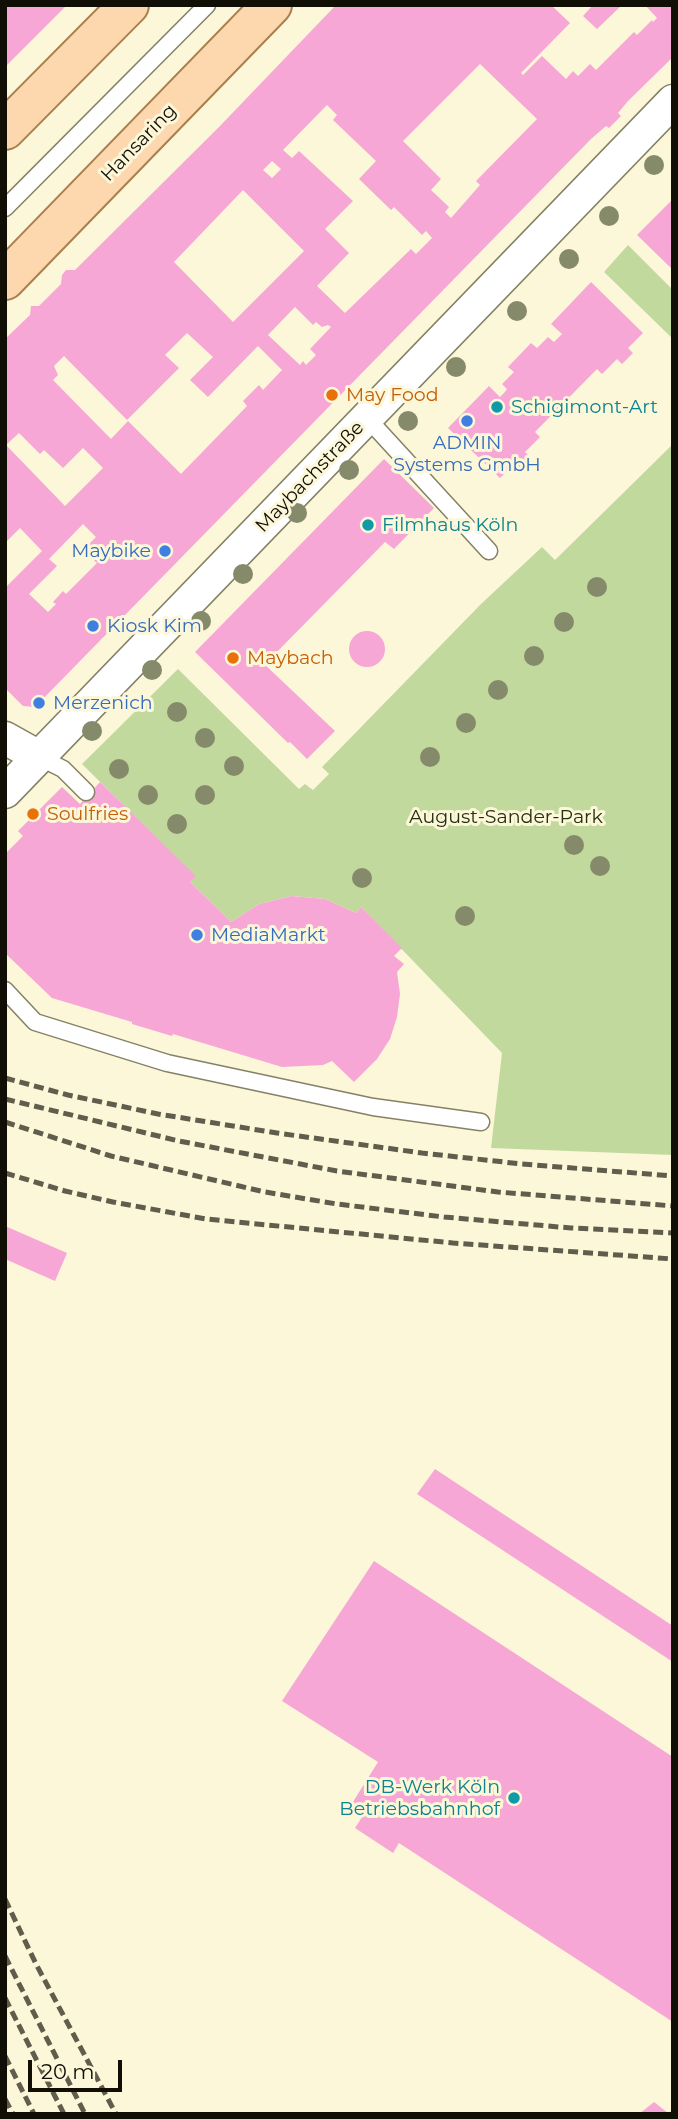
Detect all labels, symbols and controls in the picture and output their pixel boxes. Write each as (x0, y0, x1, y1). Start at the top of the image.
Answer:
street label: Hansaring (97, 100, 181, 186)
place label: May Food (346, 384, 439, 406)
marker: May Food (324, 387, 340, 403)
place label: Schigimont-Art (511, 396, 658, 418)
marker: Schigimont-Art (489, 399, 505, 415)
marker: ADMIN Systems GmbH (459, 413, 475, 429)
street label: Maybachstraße (251, 417, 369, 537)
place label: ADMIN Systems GmbH (393, 432, 541, 476)
place label: Filmhaus Köln (382, 514, 518, 536)
marker: Filmhaus Köln (360, 517, 376, 533)
place label: Maybike (71, 540, 151, 562)
marker: Maybike (157, 543, 173, 559)
place label: Kiosk Kim (107, 615, 202, 637)
marker: Kiosk Kim (85, 618, 101, 634)
place label: Maybach (247, 647, 334, 669)
marker: Maybach (225, 650, 241, 666)
place label: Merzenich (53, 692, 153, 714)
marker: Merzenich (31, 695, 47, 711)
place label: Soulfries (47, 803, 128, 825)
marker: Soulfries (25, 806, 41, 822)
park label: August-Sander-Park (409, 806, 603, 828)
place label: MediaMarkt (211, 924, 326, 946)
marker: MediaMarkt (189, 927, 205, 943)
place label: DB-Werk Köln Betriebsbahnhof (339, 1776, 500, 1820)
marker: DB-Werk Köln Betriebsbahnhof (506, 1790, 522, 1806)
scale bar (32, 2046, 126, 2090)
text: 20 m (41, 2059, 95, 2084)

